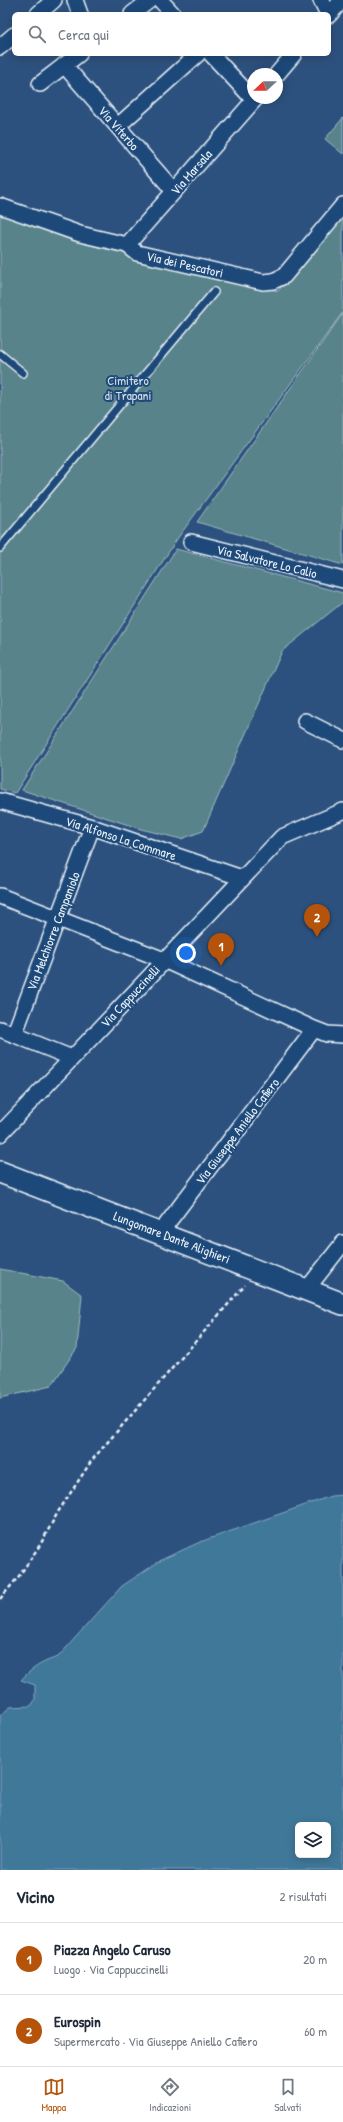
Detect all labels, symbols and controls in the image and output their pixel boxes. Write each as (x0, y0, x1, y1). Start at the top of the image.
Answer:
search box (12, 12, 331, 56)
icon: search (26, 23, 48, 45)
text: Cerca qui (58, 24, 109, 45)
north arrow (247, 68, 283, 104)
street label: Via Viterbo (95, 102, 143, 154)
street label: Via Marsala (166, 145, 216, 199)
street label: Via dei Pescatori (145, 246, 225, 282)
park label: Cimitero di Trapani (105, 371, 151, 404)
street label: Via Salvatore Lo Calio (215, 540, 319, 582)
street label: Via Alfonso La Commare (63, 812, 179, 864)
street label: Via Melchiorre Campaniolo (22, 869, 84, 993)
pin: 2 (304, 904, 330, 937)
pin: 1 (208, 933, 234, 966)
your location (176, 943, 196, 963)
street label: Via Cappuccinelli (96, 961, 164, 1031)
street label: Via Giuseppe Aniello Cafiero (191, 1074, 283, 1188)
street label: Lungomare Dante Alighieri (111, 1206, 233, 1268)
map controls (295, 1822, 331, 1858)
button: layers (295, 1822, 331, 1858)
text: Vicino (16, 1885, 54, 1908)
text: 2 risultati (279, 1887, 327, 1905)
text: Piazza Angelo Caruso (54, 1939, 171, 1960)
text: 1 (27, 1950, 31, 1968)
text: 20 m (303, 1950, 327, 1968)
text: Luogo · Via Cappuccinelli (54, 1960, 168, 1978)
text: Eurospin (54, 2011, 101, 2032)
text: 2 (26, 2022, 32, 2040)
text: 60 m (304, 2022, 327, 2040)
text: Supermercato · Via Giuseppe Aniello Cafiero (54, 2032, 257, 2050)
tab: Mappa (42, 2076, 66, 2114)
tab: Indicazioni (149, 2076, 191, 2114)
tab: Salvati (274, 2076, 301, 2114)

